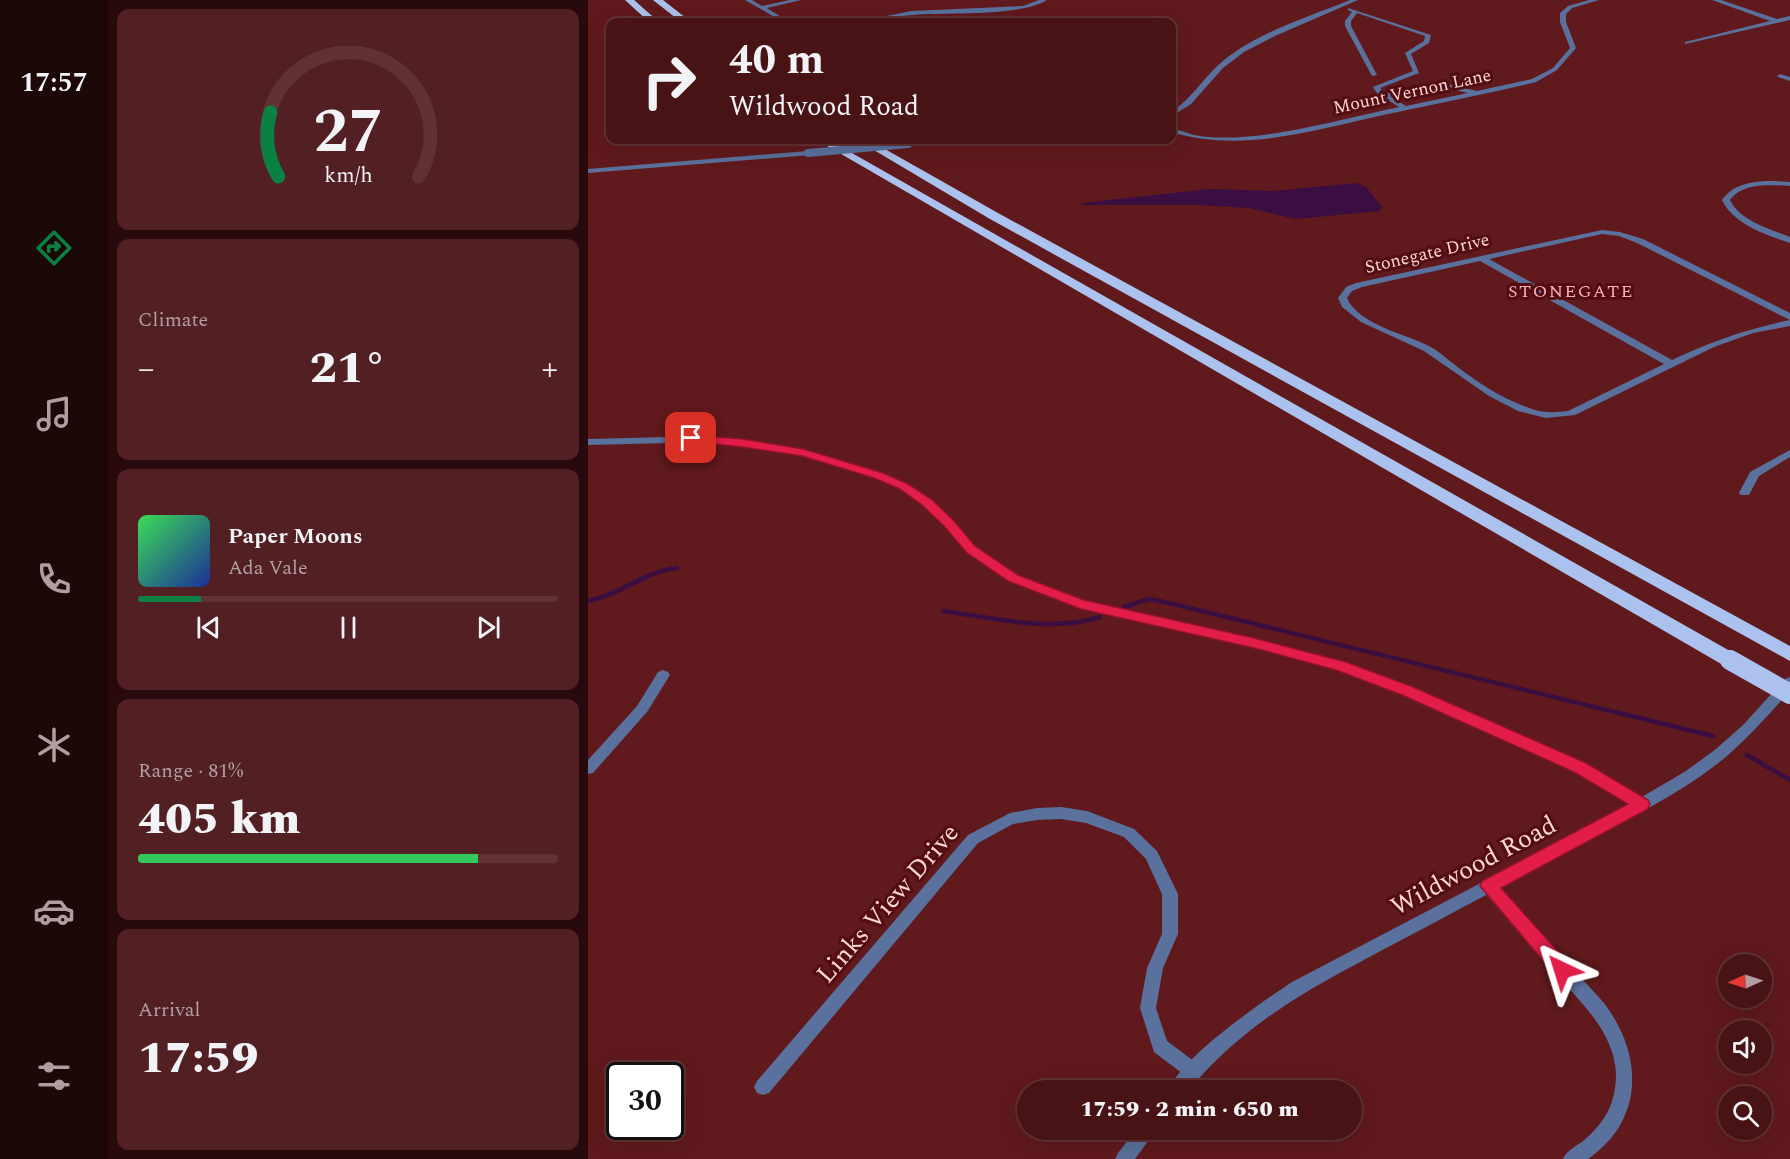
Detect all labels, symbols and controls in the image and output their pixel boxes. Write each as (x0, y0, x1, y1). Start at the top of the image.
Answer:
text: 40 m (729, 29, 824, 92)
icon: right (630, 42, 708, 120)
text: 17:57 (20, 62, 88, 104)
street label: Mount Vernon Lane (1330, 62, 1494, 121)
text: 27 (313, 85, 383, 180)
text: Wildwood Road (729, 86, 919, 128)
text: km/h (324, 159, 372, 192)
street label: Stonegate Drive (1362, 226, 1492, 281)
icon: directions (33, 227, 75, 269)
district label: STONEGATE (1508, 278, 1634, 305)
text: Climate (138, 305, 208, 335)
text: 21° (310, 334, 386, 403)
text: − (138, 344, 155, 394)
text: + (541, 344, 558, 394)
icon: music (33, 393, 75, 435)
pin (665, 412, 716, 463)
icon: arrive (674, 421, 707, 454)
text: Paper Moons (228, 520, 363, 553)
text: Ada Vale (228, 553, 308, 583)
icon: phone (33, 558, 75, 600)
icon: previous (192, 611, 225, 644)
icon: pause (332, 611, 365, 644)
icon: next (472, 611, 505, 644)
icon: climate (33, 724, 75, 766)
text: Range · 81% (138, 756, 243, 786)
text: 405 km (138, 785, 300, 854)
street label: Wildwood Road (1383, 805, 1564, 927)
street label: Links View Drive (807, 815, 969, 993)
icon: car (33, 890, 75, 932)
position arrow (1530, 938, 1594, 1002)
north arrow (1718, 954, 1772, 1008)
map controls (1718, 954, 1772, 1140)
text: Arrival (138, 995, 200, 1025)
button: sound (1718, 1020, 1772, 1074)
text: 17:59 (138, 1024, 259, 1093)
icon: filters (33, 1055, 75, 1097)
speed limit sign: 30 (606, 1062, 684, 1140)
button: search (1718, 1086, 1772, 1140)
text: 17:59 · 2 min · 650 m (1080, 1093, 1299, 1126)

